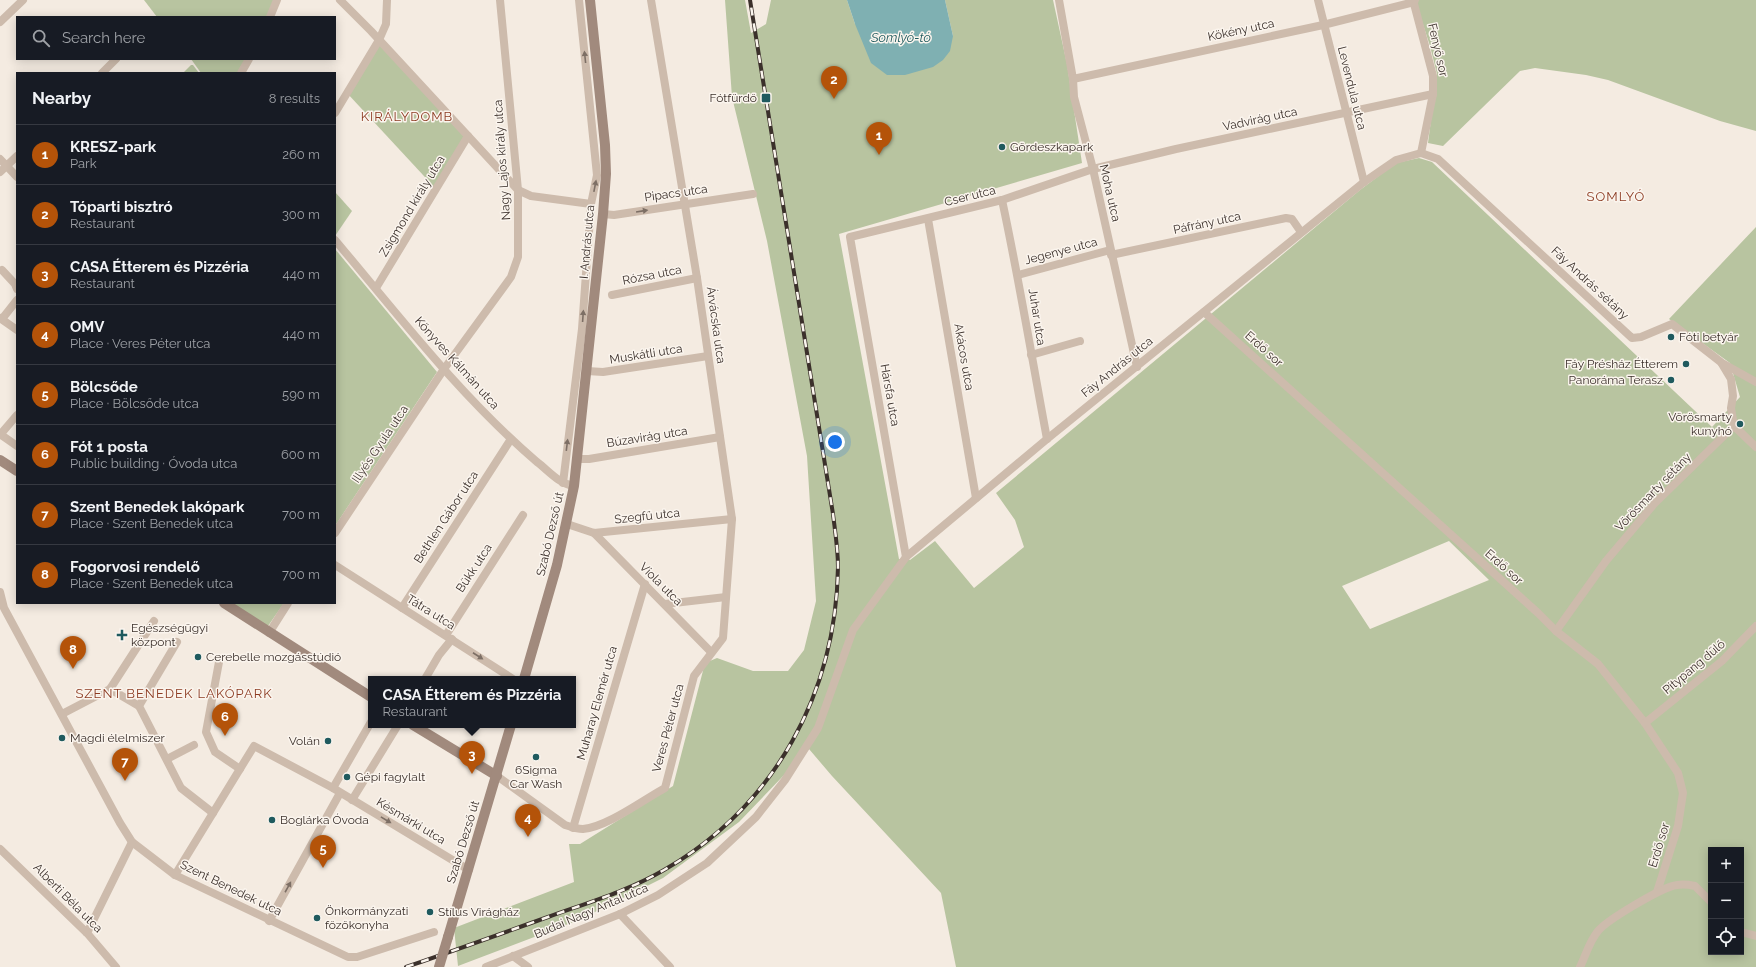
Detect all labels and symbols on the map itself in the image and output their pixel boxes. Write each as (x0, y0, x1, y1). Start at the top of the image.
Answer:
street label: Kökény utca (1206, 16, 1276, 44)
street label: Fenyő sor (1425, 22, 1451, 79)
water label: Somlyó-tó (870, 30, 931, 45)
street label: Levendula utca (1335, 45, 1369, 131)
one-way arrow (582, 51, 589, 63)
pin: 2 (821, 66, 847, 99)
place label: Fótfürdő (710, 91, 757, 105)
marker: Fótfürdő (760, 92, 772, 104)
street label: Nagy Lajos király utca (491, 99, 513, 221)
street label: Vadvirág utca (1221, 104, 1299, 134)
district label: KIRÁLYDOMB (361, 109, 453, 124)
pin: 1 (866, 122, 892, 155)
place label: Gördeszkapark (1010, 140, 1094, 154)
marker: Gördeszkapark (997, 142, 1007, 152)
street label: Zsigmond király utca (376, 153, 448, 259)
street label: Moha utca (1097, 163, 1123, 223)
one-way arrow (592, 180, 598, 192)
street label: Pipacs utca (644, 182, 708, 204)
street label: Cser utca (943, 183, 997, 209)
district label: SOMLYÓ (1587, 189, 1645, 204)
street label: I. András utca (577, 204, 597, 280)
one-way arrow (636, 208, 648, 214)
street label: Páfrány utca (1172, 209, 1242, 237)
street label: Jegenye utca (1023, 235, 1099, 267)
street label: Fáy András sétány (1549, 244, 1632, 323)
street label: Rózsa utca (621, 262, 683, 288)
street label: Árvácska utca (704, 286, 728, 364)
street label: Juhar utca (1026, 287, 1048, 347)
one-way arrow (579, 310, 586, 322)
street label: Könyves Kálmán utca (412, 314, 502, 412)
street label: Akácos utca (951, 322, 977, 392)
street label: Erdő sor (1242, 328, 1286, 370)
place label: Fóti betyár (1679, 330, 1739, 344)
marker: Fóti betyár (1666, 332, 1676, 342)
street label: Fáy András utca (1078, 334, 1156, 400)
street label: Muskátli utca (609, 341, 683, 367)
place label: Fáy Présház Étterem (1565, 357, 1678, 371)
marker: Fáy Présház Étterem (1681, 359, 1691, 369)
street label: Hársfa utca (878, 363, 902, 427)
place label: Panoráma Terasz (1568, 373, 1663, 387)
marker: Panoráma Terasz (1666, 375, 1676, 385)
street label: Illyés Gyula utca (349, 403, 411, 485)
place label: Vörösmarty kunyhó (1668, 410, 1732, 438)
marker: Vörösmarty kunyhó (1735, 419, 1745, 429)
street label: Búzavirág utca (606, 424, 688, 450)
your location (825, 432, 845, 452)
one-way arrow (564, 439, 571, 451)
street label: Vörösmarty sétány (1612, 450, 1694, 534)
street label: Bethlen Gábor utca (411, 468, 481, 566)
street label: Szabó Dezső út (534, 491, 566, 577)
street label: Szegfű utca (614, 506, 680, 526)
street label: Bükk utca (453, 541, 495, 595)
street label: Erdő sor (1482, 546, 1526, 588)
street label: Viola utca (637, 560, 685, 608)
street label: Tátra utca (404, 592, 458, 632)
place label: Egészségügyi központ (131, 621, 208, 649)
marker: Egészségügyi központ (116, 629, 128, 641)
pin: 8 (60, 636, 86, 669)
street label: Pitypang dűlő (1660, 637, 1728, 697)
street label: Muharay Elemér utca (574, 644, 620, 762)
place label: Cerebelle mozgásstúdió (206, 650, 341, 664)
marker: Cerebelle mozgásstúdió (193, 652, 203, 662)
one-way arrow (473, 652, 483, 660)
street label: Veres Péter utca (649, 682, 687, 774)
district label: SZENT BENEDEK LAKÓPARK (75, 686, 273, 701)
pin: 6 (212, 703, 238, 736)
place label: Magdi élelmiszer (70, 731, 165, 745)
marker: Magdi élelmiszer (57, 733, 67, 743)
place label: Volán (289, 734, 320, 748)
marker: Volán (323, 736, 333, 746)
pin: 3 (459, 741, 485, 774)
pin: 7 (112, 748, 138, 781)
marker: 6Sigma Car Wash (531, 752, 541, 762)
place label: 6Sigma Car Wash (510, 763, 562, 791)
place label: Gépi fagylalt (355, 770, 425, 784)
marker: Gépi fagylalt (342, 772, 352, 782)
street label: Késmárki utca (374, 795, 448, 847)
street label: Szabó Dezső út (444, 799, 482, 885)
pin: 4 (515, 804, 541, 837)
place label: Boglárka Óvoda (280, 813, 369, 827)
marker: Boglárka Óvoda (267, 815, 277, 825)
one-way arrow (381, 816, 391, 824)
street label: Erdő sor (1646, 820, 1673, 869)
pin: 5 (310, 835, 336, 868)
street label: Szent Benedek utca (178, 857, 284, 919)
street label: Alberti Béla utca (31, 861, 105, 935)
one-way arrow (285, 881, 291, 893)
street label: Budai Nagy Antal utca (532, 881, 650, 941)
place label: Önkormányzati főzőkonyha (325, 904, 408, 932)
place label: Stílus Virágház (438, 905, 519, 919)
marker: Stílus Virágház (425, 907, 435, 917)
marker: Önkormányzati főzőkonyha (312, 913, 322, 923)

